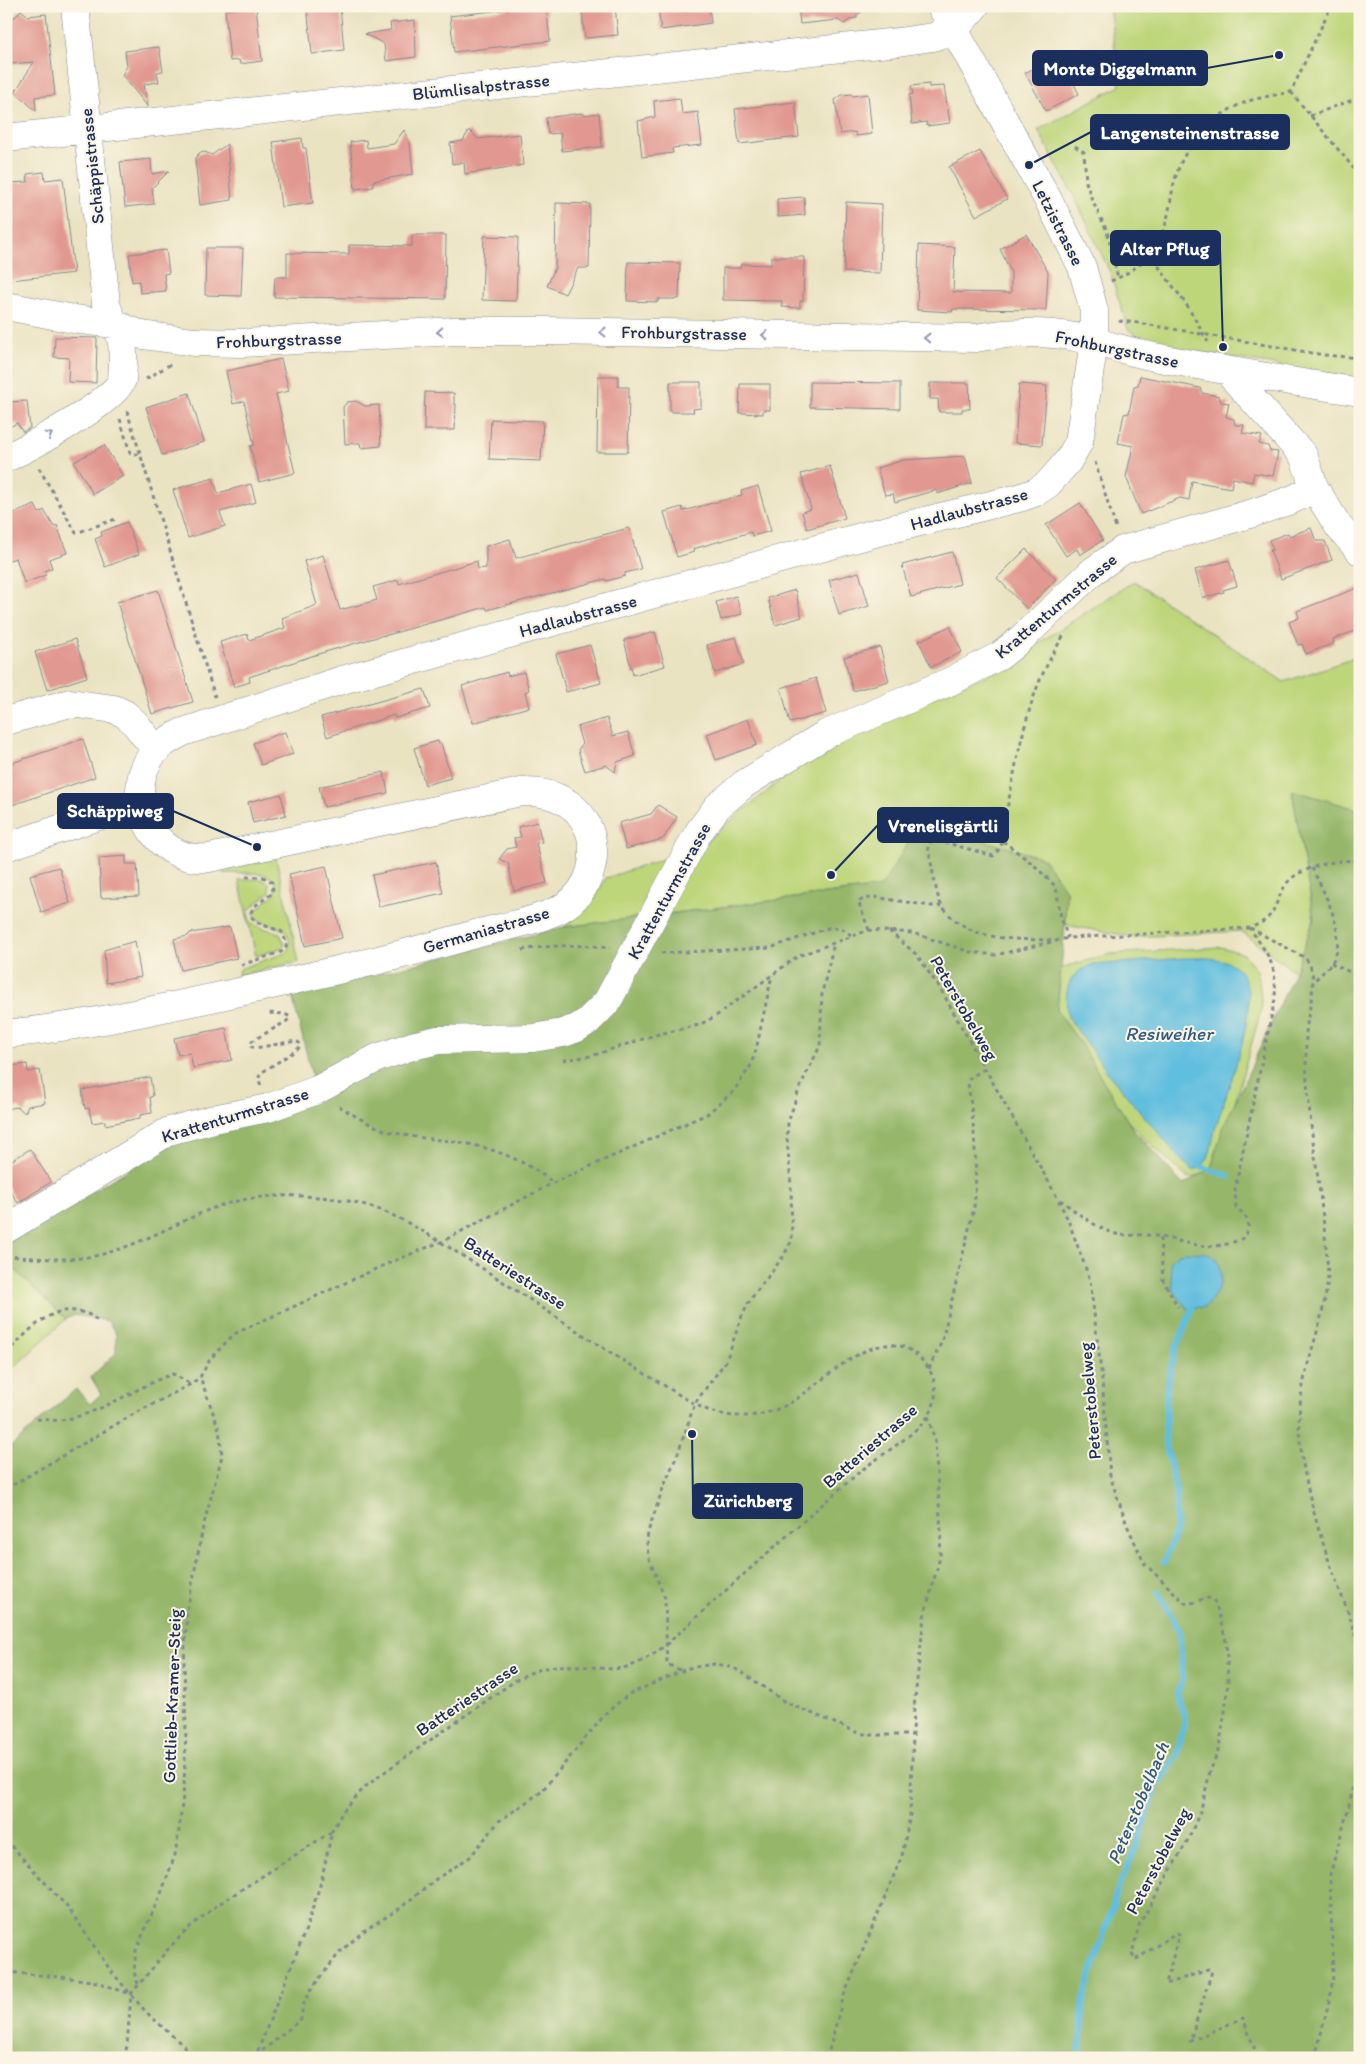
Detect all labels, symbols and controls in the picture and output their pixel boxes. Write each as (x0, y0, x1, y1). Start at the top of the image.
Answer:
callout: Monte Diggelmann (1033, 51, 1207, 85)
text: Monte Diggelmann (1044, 57, 1197, 80)
street label: Blümlisalpstrasse (411, 69, 551, 105)
street label: Schäppistrasse (75, 107, 109, 225)
callout: Langensteinenstrasse (1091, 115, 1289, 149)
text: Langensteinenstrasse (1101, 121, 1279, 144)
street label: Letzistrasse (1027, 177, 1089, 269)
callout: Alter Pflug (1111, 231, 1220, 265)
text: Alter Pflug (1119, 237, 1211, 260)
street label: Frohburgstrasse (621, 321, 747, 345)
street label: Frohburgstrasse (1053, 325, 1181, 373)
street label: Frohburgstrasse (216, 327, 342, 353)
one-way arrow (436, 327, 444, 338)
one-way arrow (598, 327, 606, 337)
one-way arrow (761, 329, 769, 340)
one-way arrow (923, 332, 931, 343)
one-way arrow (44, 431, 53, 441)
street label: Hadlaubstrasse (908, 483, 1030, 535)
street label: Krattenturmstrasse (990, 548, 1122, 664)
street label: Hadlaubstrasse (517, 590, 639, 642)
callout: Schäppiweg (58, 794, 173, 828)
text: Schäppiweg (67, 799, 164, 822)
callout: Vrenelisgärtli (878, 808, 1008, 842)
text: Vrenelisgärtli (888, 814, 998, 837)
street label: Krattenturmstrasse (622, 819, 716, 963)
street label: Germaniastrasse (420, 901, 552, 959)
street label: Peterstobelweg (925, 952, 1003, 1065)
water label: Resiweiher (1125, 1022, 1215, 1045)
street label: Krattenturmstrasse (159, 1082, 311, 1148)
street label: Batteriestrasse (459, 1232, 571, 1314)
street label: Peterstobelweg (1074, 1341, 1106, 1460)
street label: Batteriestrasse (818, 1399, 922, 1493)
callout: Zürichberg (693, 1484, 802, 1518)
text: Zürichberg (704, 1489, 793, 1512)
street label: Gottlieb-Kramer-Steig (158, 1608, 186, 1784)
street label: Batteriestrasse (412, 1657, 522, 1741)
water label: Peterstobelbach (1102, 1738, 1174, 1867)
street label: Peterstobelweg (1121, 1803, 1196, 1918)

